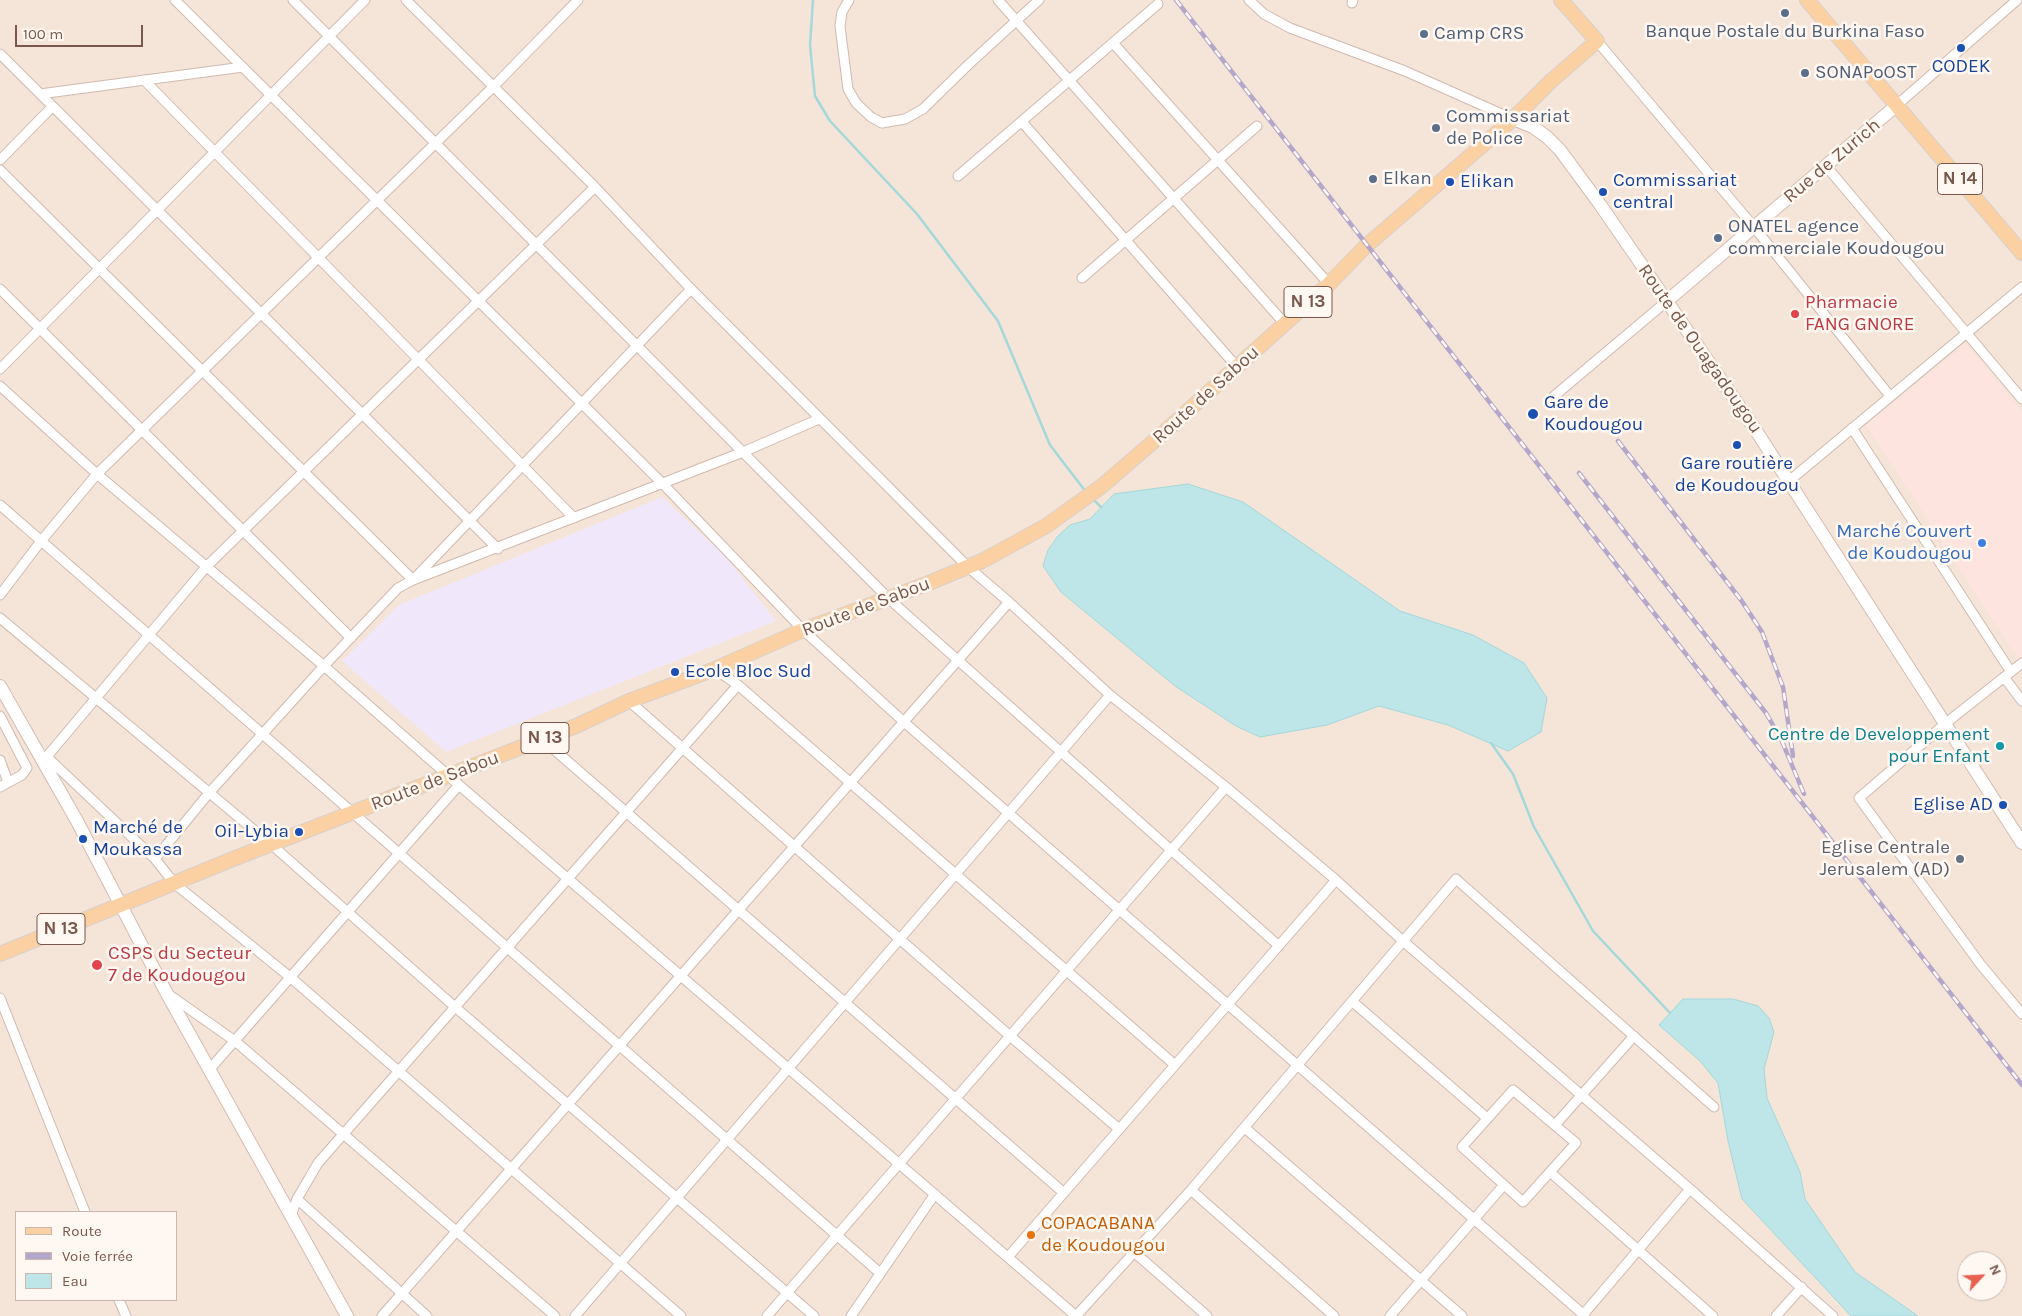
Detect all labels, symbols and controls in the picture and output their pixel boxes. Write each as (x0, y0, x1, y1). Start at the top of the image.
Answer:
marker: Banque Postale du Burkina Faso (1779, 7, 1791, 19)
scale bar (18, 15, 145, 47)
place label: Banque Postale du Burkina Faso (1645, 21, 1925, 43)
place label: Camp CRS (1434, 23, 1524, 45)
text: 100 m (23, 25, 63, 43)
marker: Camp CRS (1418, 28, 1430, 40)
marker: CODEK (1955, 42, 1967, 54)
place label: CODEK (1932, 56, 1990, 78)
place label: SONAPoOST (1815, 62, 1917, 84)
marker: SONAPoOST (1799, 67, 1811, 79)
place label: Commissariat de Police (1446, 106, 1570, 150)
street label: Rue de Zurich (1779, 114, 1885, 208)
marker: Commissariat de Police (1430, 122, 1442, 134)
road number: N 14 (1938, 163, 1982, 194)
place label: Elkan (1383, 168, 1432, 190)
place label: Commissariat central (1613, 170, 1737, 214)
place label: Elikan (1460, 171, 1514, 193)
marker: Elkan (1367, 173, 1379, 185)
marker: Elikan (1444, 176, 1456, 188)
marker: Commissariat central (1597, 186, 1609, 198)
place label: ONATEL agence commerciale Koudougou (1728, 216, 1945, 260)
marker: ONATEL agence commerciale Koudougou (1712, 232, 1724, 244)
street label: Route de Ouagadougou (1633, 260, 1767, 438)
road number: N 13 (1284, 286, 1332, 318)
place label: Pharmacie FANG GNORE (1805, 292, 1914, 336)
marker: Pharmacie FANG GNORE (1789, 308, 1801, 320)
street label: Route de Sabou (1148, 341, 1264, 449)
place label: Gare de Koudougou (1544, 392, 1643, 436)
marker: Gare de Koudougou (1526, 407, 1540, 421)
marker: Gare routière de Koudougou (1731, 439, 1743, 451)
place label: Gare routière de Koudougou (1675, 453, 1799, 497)
place label: Marché Couvert de Koudougou (1836, 521, 1972, 565)
marker: Marché Couvert de Koudougou (1976, 537, 1988, 549)
street label: Route de Sabou (799, 572, 933, 642)
place label: Ecole Bloc Sud (685, 661, 812, 683)
marker: Ecole Bloc Sud (669, 666, 681, 678)
road number: N 13 (521, 722, 569, 754)
place label: Centre de Developpement pour Enfant (1768, 724, 1990, 768)
marker: Centre de Developpement pour Enfant (1994, 740, 2006, 752)
street label: Route de Sabou (368, 746, 502, 816)
place label: Eglise AD (1913, 794, 1993, 816)
marker: Eglise AD (1997, 799, 2009, 811)
place label: Marché de Moukassa (93, 817, 183, 861)
place label: Oil-Lybia (215, 821, 289, 843)
marker: Oil-Lybia (293, 826, 305, 838)
marker: Marché de Moukassa (77, 833, 89, 845)
place label: Eglise Centrale Jerusalem (AD) (1819, 837, 1950, 881)
marker: Eglise Centrale Jerusalem (AD) (1954, 853, 1966, 865)
road number: N 13 (37, 914, 85, 944)
place label: CSPS du Secteur 7 de Koudougou (108, 943, 251, 987)
marker: CSPS du Secteur 7 de Koudougou (90, 958, 104, 972)
legend (15, 1211, 178, 1301)
place label: COPACABANA de Koudougou (1041, 1213, 1166, 1257)
text: Route (62, 1222, 102, 1240)
marker: COPACABANA de Koudougou (1025, 1229, 1037, 1241)
text: Voie ferrée (62, 1247, 133, 1265)
north arrow (1957, 1251, 2007, 1301)
text: N (1985, 1262, 2005, 1278)
text: Eau (62, 1272, 88, 1290)

